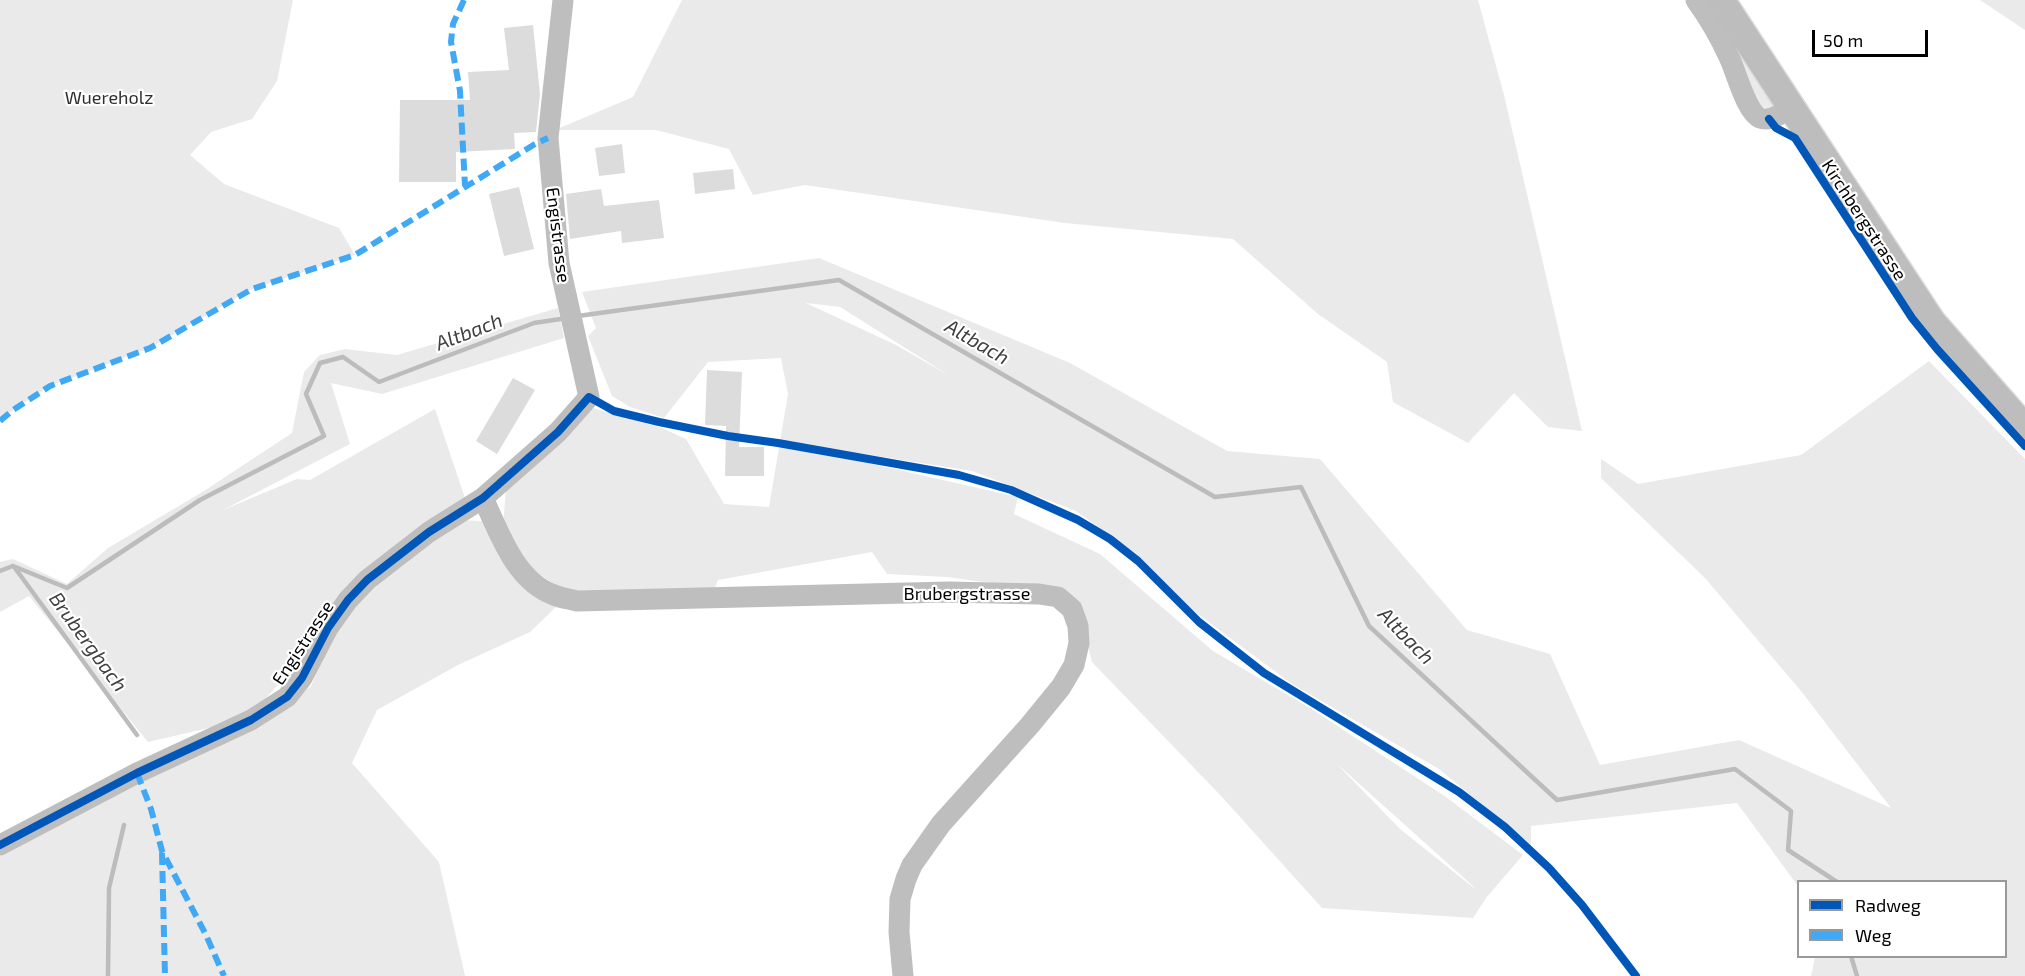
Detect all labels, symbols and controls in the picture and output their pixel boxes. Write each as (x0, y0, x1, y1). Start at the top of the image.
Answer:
scale bar (1815, 18, 1930, 56)
text: 50 m (1823, 29, 1863, 51)
park label: Wuereholz (65, 87, 153, 109)
street label: Kirchbergstrasse (1817, 156, 1911, 284)
street label: Engistrasse (541, 186, 575, 284)
water label: Altbach (432, 308, 506, 356)
water label: Altbach (941, 314, 1013, 370)
street label: Brubergstrasse (904, 583, 1030, 605)
water label: Brubergbach (44, 588, 132, 696)
street label: Engistrasse (268, 597, 338, 689)
water label: Altbach (1373, 603, 1439, 669)
legend (1797, 880, 2007, 958)
text: Radweg (1855, 894, 1921, 916)
text: Weg (1855, 924, 1891, 946)

